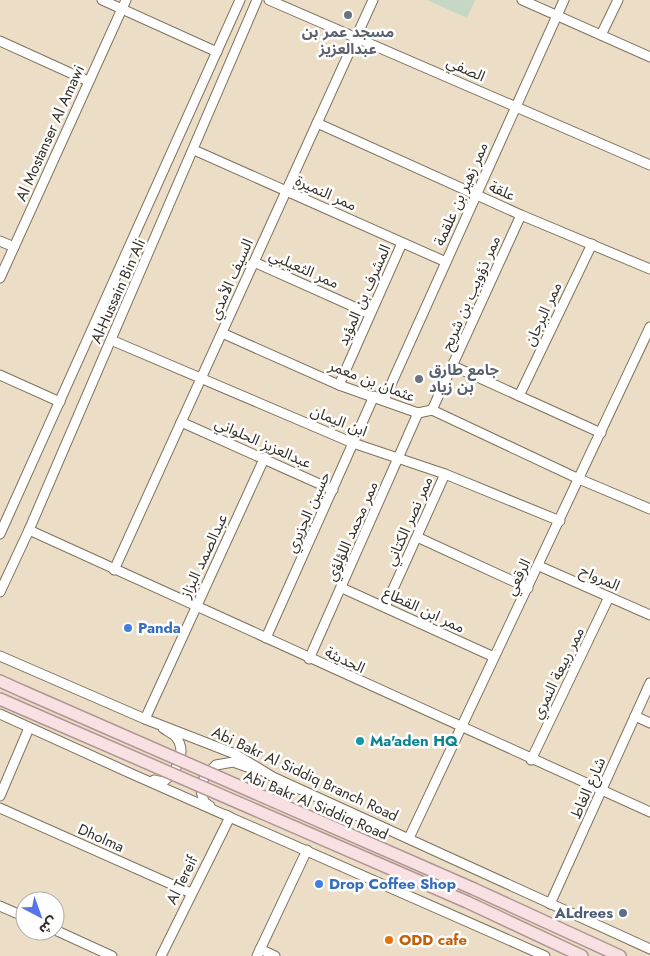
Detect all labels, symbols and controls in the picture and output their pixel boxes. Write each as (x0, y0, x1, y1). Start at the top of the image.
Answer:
marker: مسجد عمر بن عبدالعزيز (342, 9, 354, 21)
place label: مسجد عمر بن عبدالعزيز (302, 21, 394, 60)
street label: الصفي (443, 51, 489, 88)
street label: Al Mostanser Al Amawi (10, 61, 90, 205)
street label: ممر زهير بن علقمة (428, 139, 494, 249)
street label: ممر النميرة (292, 170, 360, 216)
street label: علقة (485, 176, 519, 207)
street label: ممر ذؤويب بن شريح (436, 232, 507, 354)
street label: Al-Hussain Bin Ali (85, 235, 151, 347)
street label: السيف الأمدي (203, 235, 259, 323)
street label: المشرف بن المؤيد (332, 241, 396, 349)
street label: ممر الثعيلبي (265, 244, 342, 295)
street label: ممر البرجان (519, 278, 567, 350)
street label: عثمان بن معمر (325, 354, 419, 408)
place label: جامع طارق بن زياد (429, 359, 500, 398)
marker: جامع طارق بن زياد (413, 373, 425, 385)
street label: ابن اليمان (307, 400, 371, 442)
street label: عبدالعزيز الحلواني (211, 412, 315, 475)
street label: حسين الجزيري (280, 468, 336, 556)
street label: ممر نصر الكتاني (379, 473, 439, 569)
street label: ممر محمد اللؤلؤي (320, 478, 384, 585)
street label: عبدالصمد البزاز (174, 510, 233, 603)
street label: الرقعي (500, 555, 537, 599)
street label: المرواح (576, 559, 624, 597)
street label: ممر ابن القطاع (379, 582, 468, 639)
place label: Panda (138, 617, 181, 639)
marker: Panda (122, 622, 134, 634)
street label: ممر ربيعة النمري (526, 623, 590, 723)
street label: الحديثة (321, 641, 369, 679)
street label: Abi Bakr Al Siddiq Branch Road (208, 721, 402, 827)
place label: Ma'aden HQ (370, 730, 459, 752)
marker: Ma'aden HQ (354, 735, 366, 747)
street label: شارع الغاط (565, 754, 612, 823)
street label: Abi Bakr Al Siddiq Road (240, 765, 392, 845)
street label: Dholma (74, 818, 128, 858)
street label: Al Tereif (161, 851, 204, 908)
place label: Drop Coffee Shop (329, 873, 456, 895)
marker: Drop Coffee Shop (313, 878, 325, 890)
north arrow (15, 891, 65, 941)
place label: ALdrees (554, 902, 613, 924)
marker: ALdrees (617, 907, 629, 919)
text: ش (35, 912, 62, 940)
place label: ODD cafe (399, 929, 467, 951)
marker: ODD cafe (383, 934, 395, 946)

